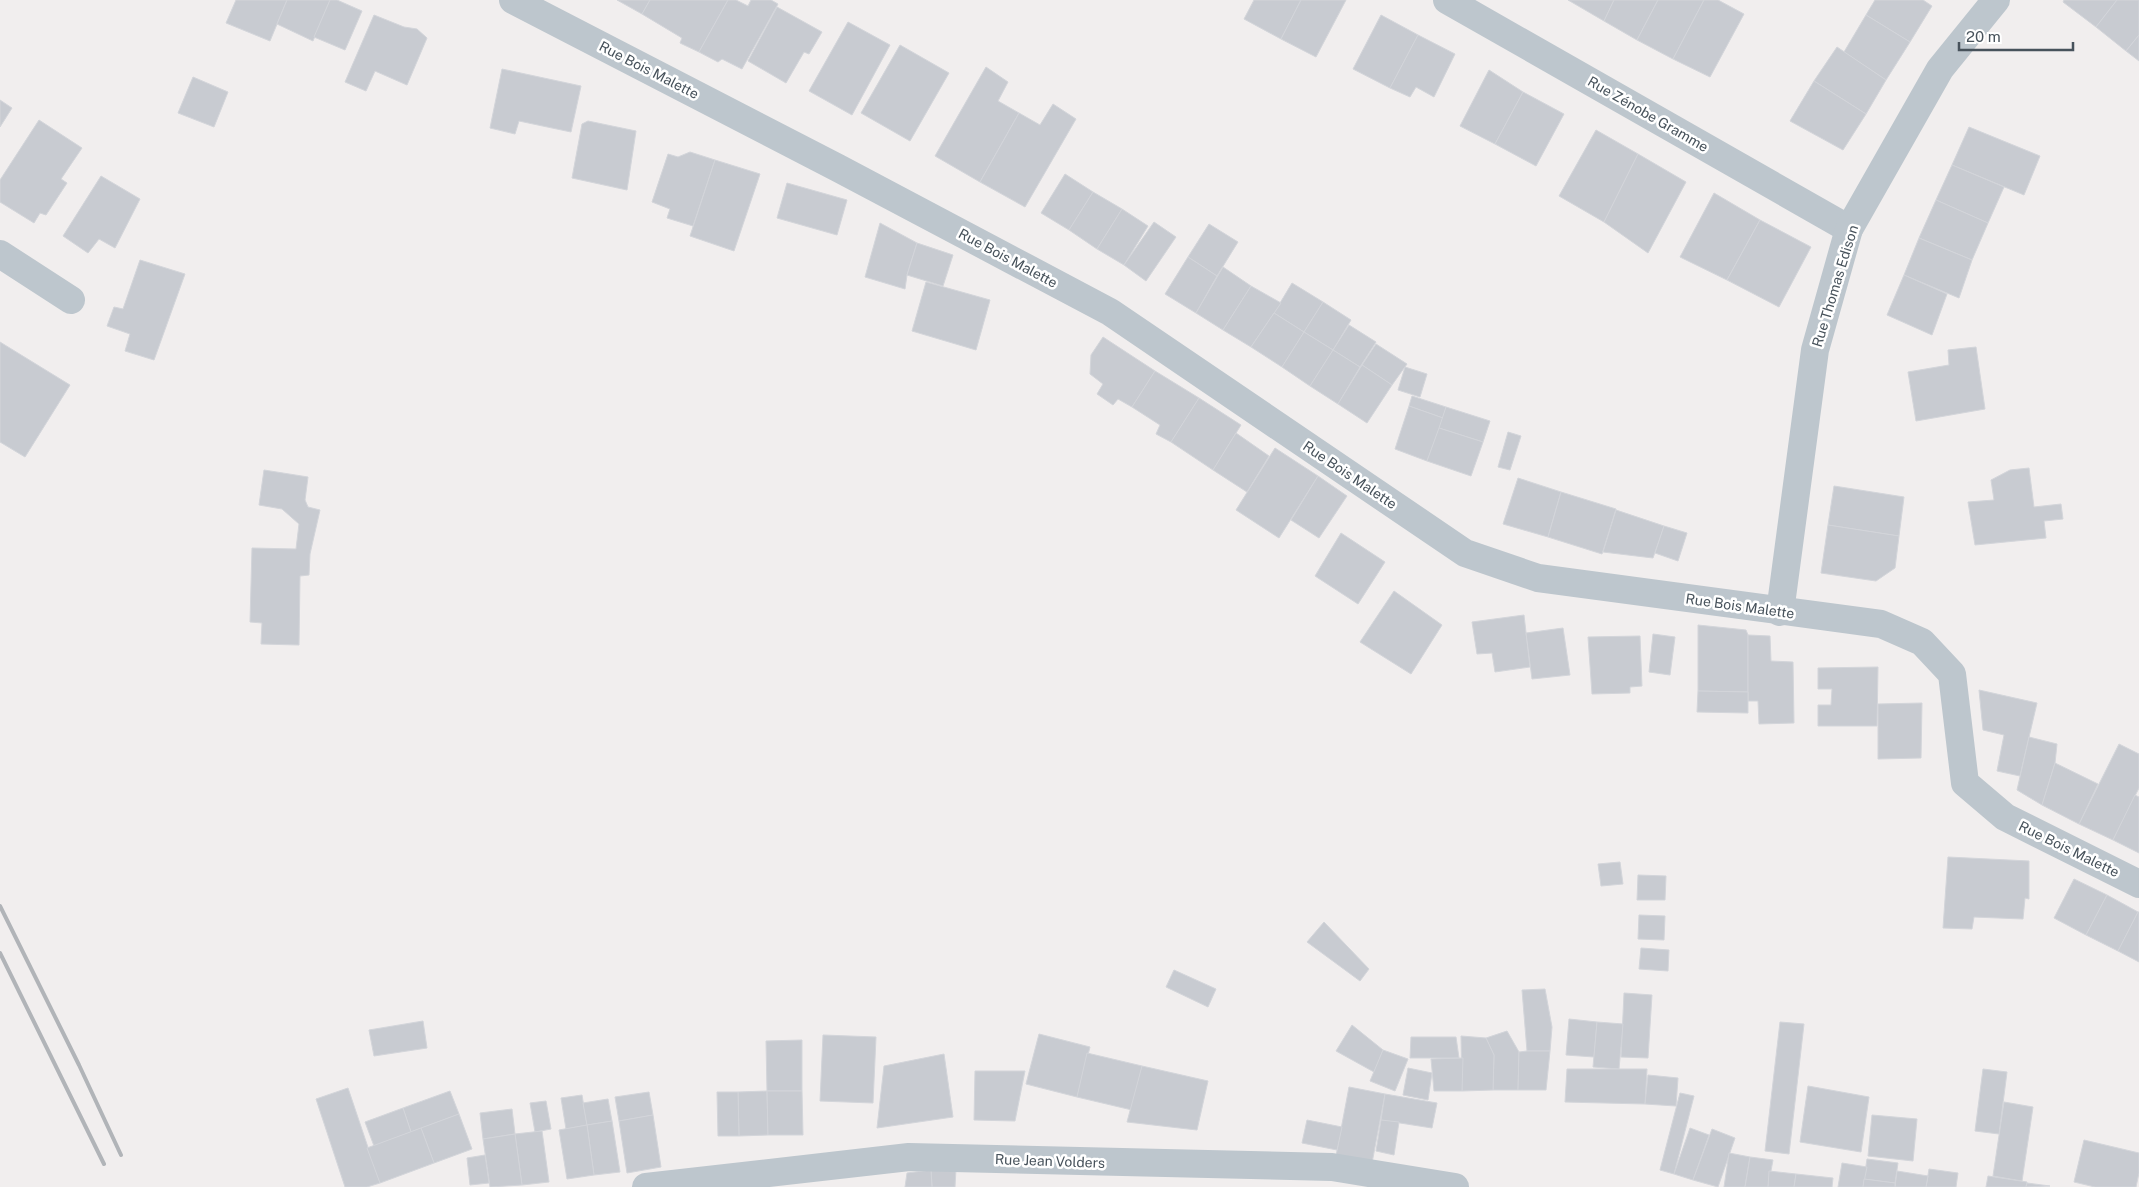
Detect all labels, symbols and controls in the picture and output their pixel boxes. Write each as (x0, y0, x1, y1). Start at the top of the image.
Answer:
scale bar (1959, 20, 2073, 52)
text: 20 m (1966, 28, 2001, 45)
street label: Rue Bois Malette (597, 38, 701, 102)
street label: Rue Zénobe Gramme (1585, 73, 1711, 155)
street label: Rue Thomas Edison (1809, 223, 1861, 349)
street label: Rue Bois Malette (956, 225, 1060, 291)
street label: Rue Bois Malette (1300, 438, 1400, 512)
street label: Rue Bois Malette (1685, 590, 1795, 622)
street label: Rue Bois Malette (2016, 818, 2122, 880)
street label: Rue Jean Volders (995, 1151, 1105, 1171)

